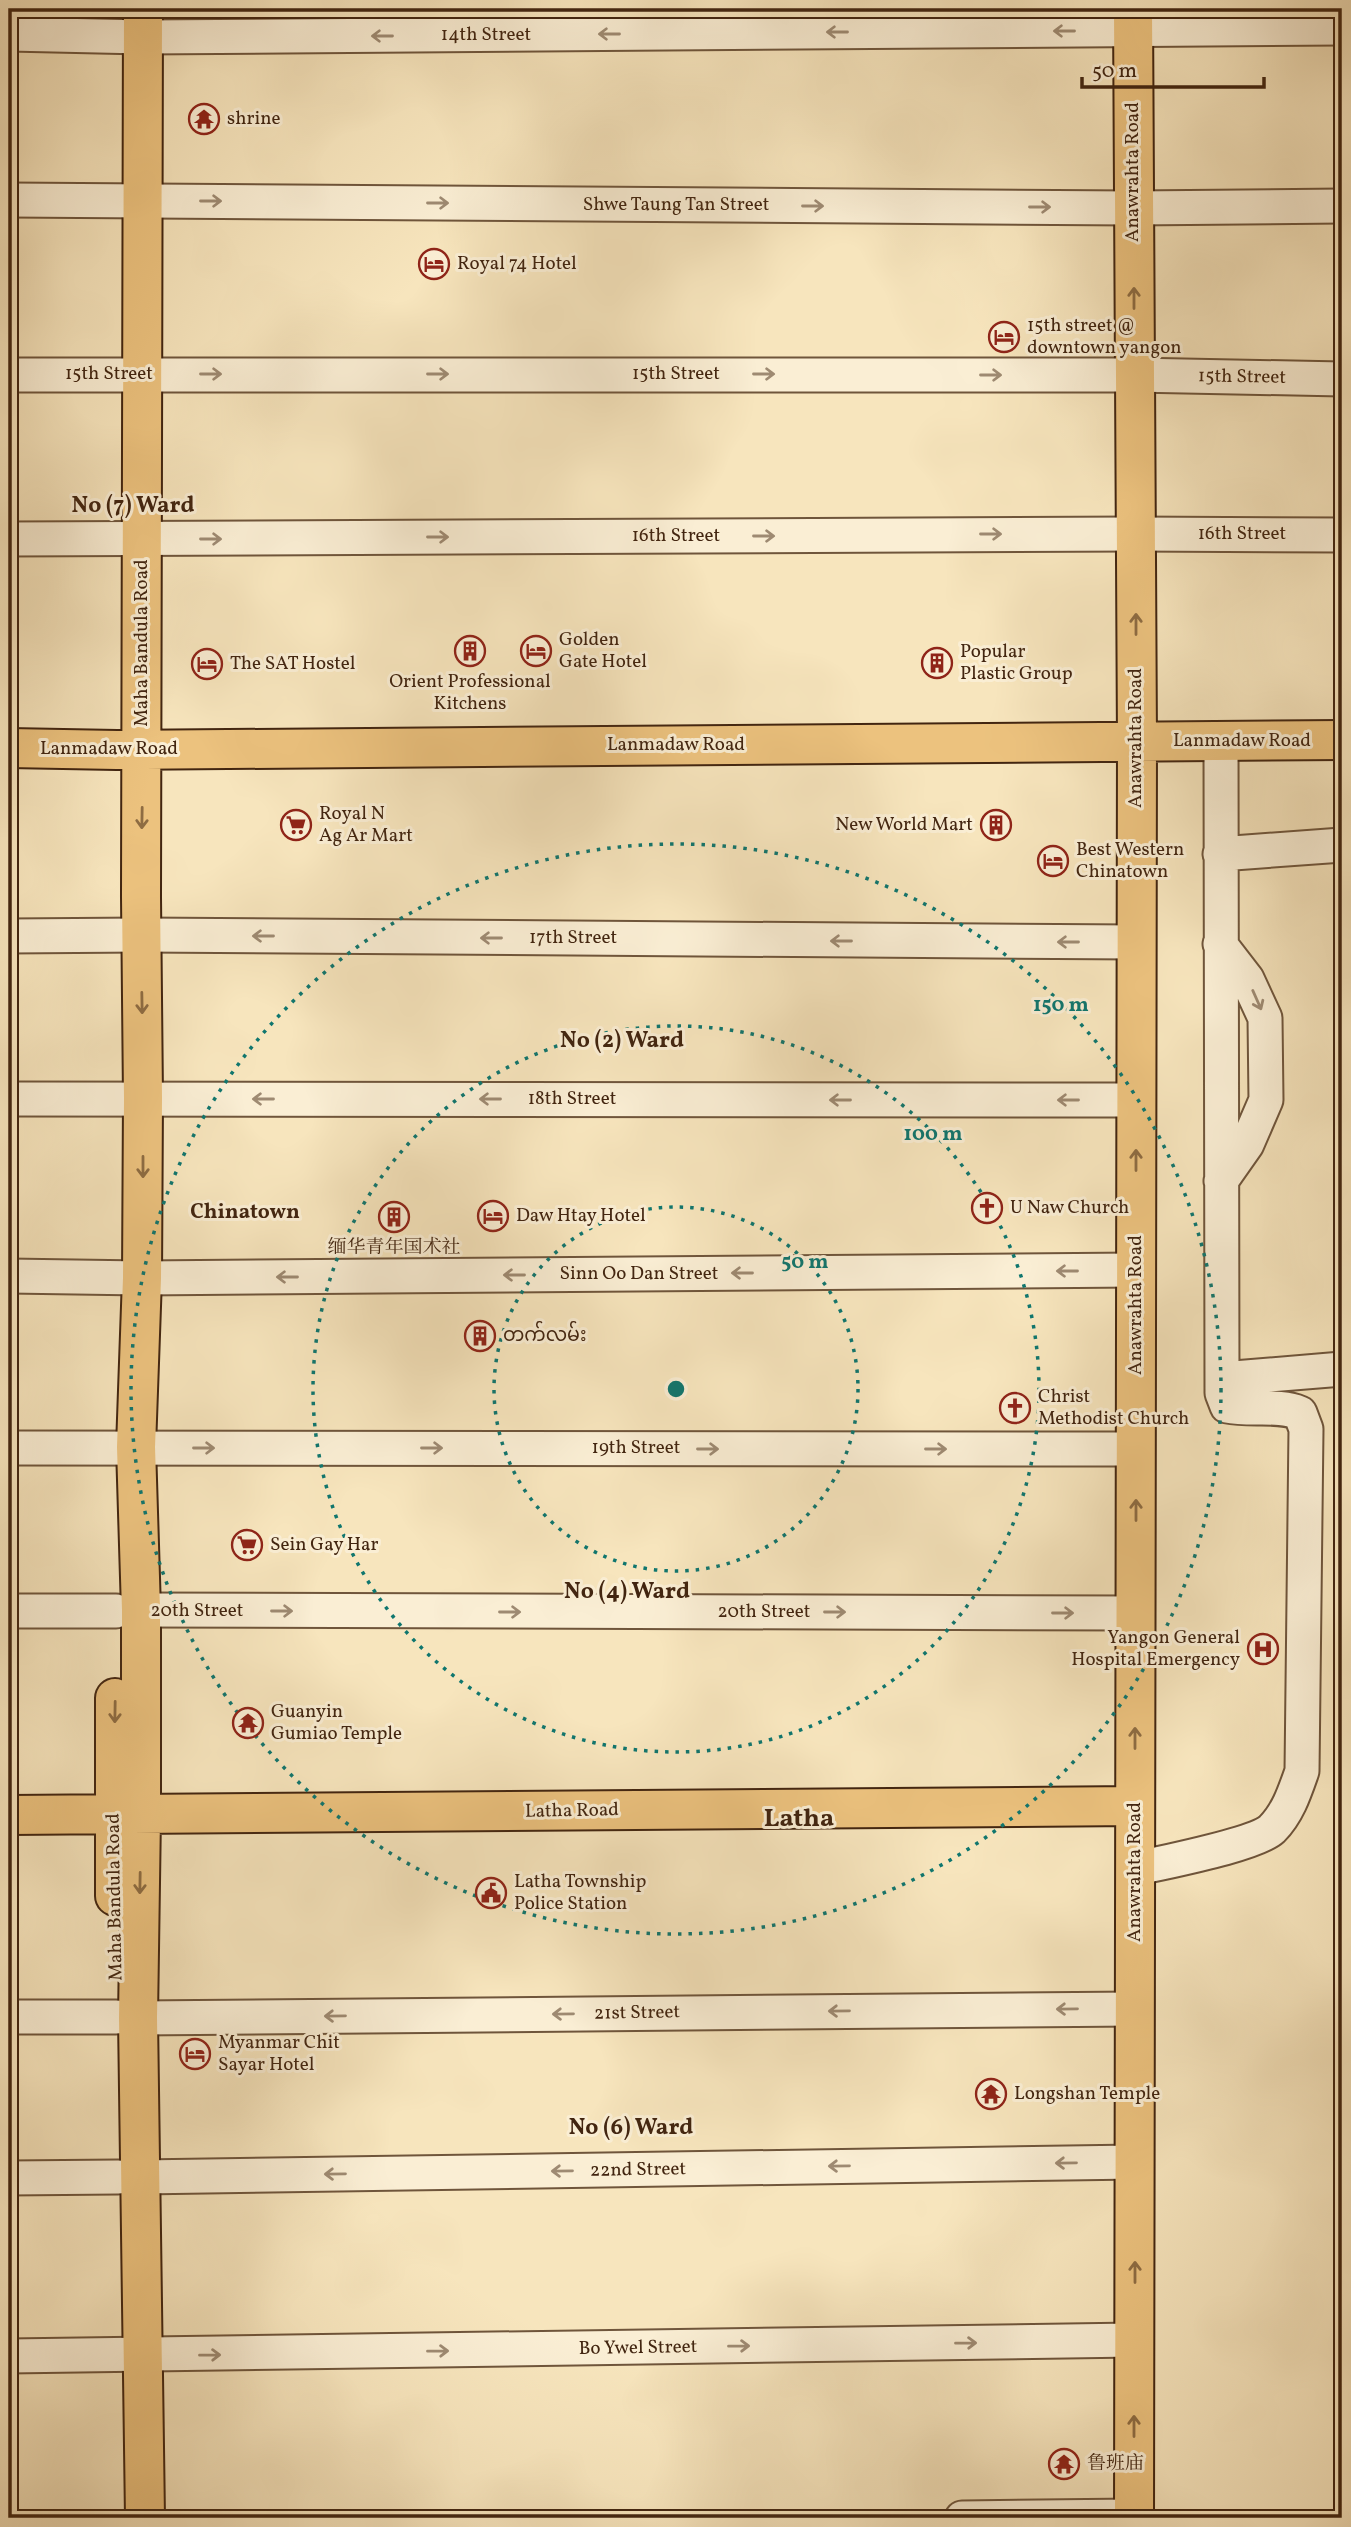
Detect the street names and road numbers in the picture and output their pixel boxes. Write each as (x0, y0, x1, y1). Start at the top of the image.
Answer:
street label: 14th Street (441, 22, 531, 48)
street label: Anawrahta Road (1120, 102, 1146, 242)
street label: Shwe Taung Tan Street (583, 192, 770, 218)
street label: 15th Street (65, 361, 153, 387)
street label: 15th Street (632, 361, 720, 387)
street label: 15th Street (1198, 363, 1287, 391)
street label: 16th Street (1198, 521, 1287, 547)
street label: 16th Street (632, 523, 721, 549)
street label: Maha Bandula Road (129, 559, 155, 727)
street label: Anawrahta Road (1123, 668, 1149, 808)
street label: Lanmadaw Road (1173, 728, 1311, 754)
street label: Lanmadaw Road (607, 732, 745, 758)
street label: Lanmadaw Road (40, 736, 178, 762)
street label: 17th Street (529, 925, 617, 951)
street label: 18th Street (528, 1086, 617, 1112)
street label: Anawrahta Road (1123, 1235, 1149, 1375)
street label: Sinn Oo Dan Street (560, 1261, 719, 1287)
street label: 19th Street (592, 1435, 681, 1461)
street label: 20th Street (150, 1598, 244, 1624)
street label: 20th Street (717, 1599, 811, 1625)
street label: Latha Road (525, 1797, 619, 1825)
street label: Anawrahta Road (1122, 1802, 1148, 1942)
street label: Maha Bandula Road (101, 1813, 129, 1981)
street label: 21st Street (594, 1999, 681, 2027)
street label: 22nd Street (590, 2156, 687, 2184)
street label: Bo Ywel Street (578, 2334, 698, 2362)

